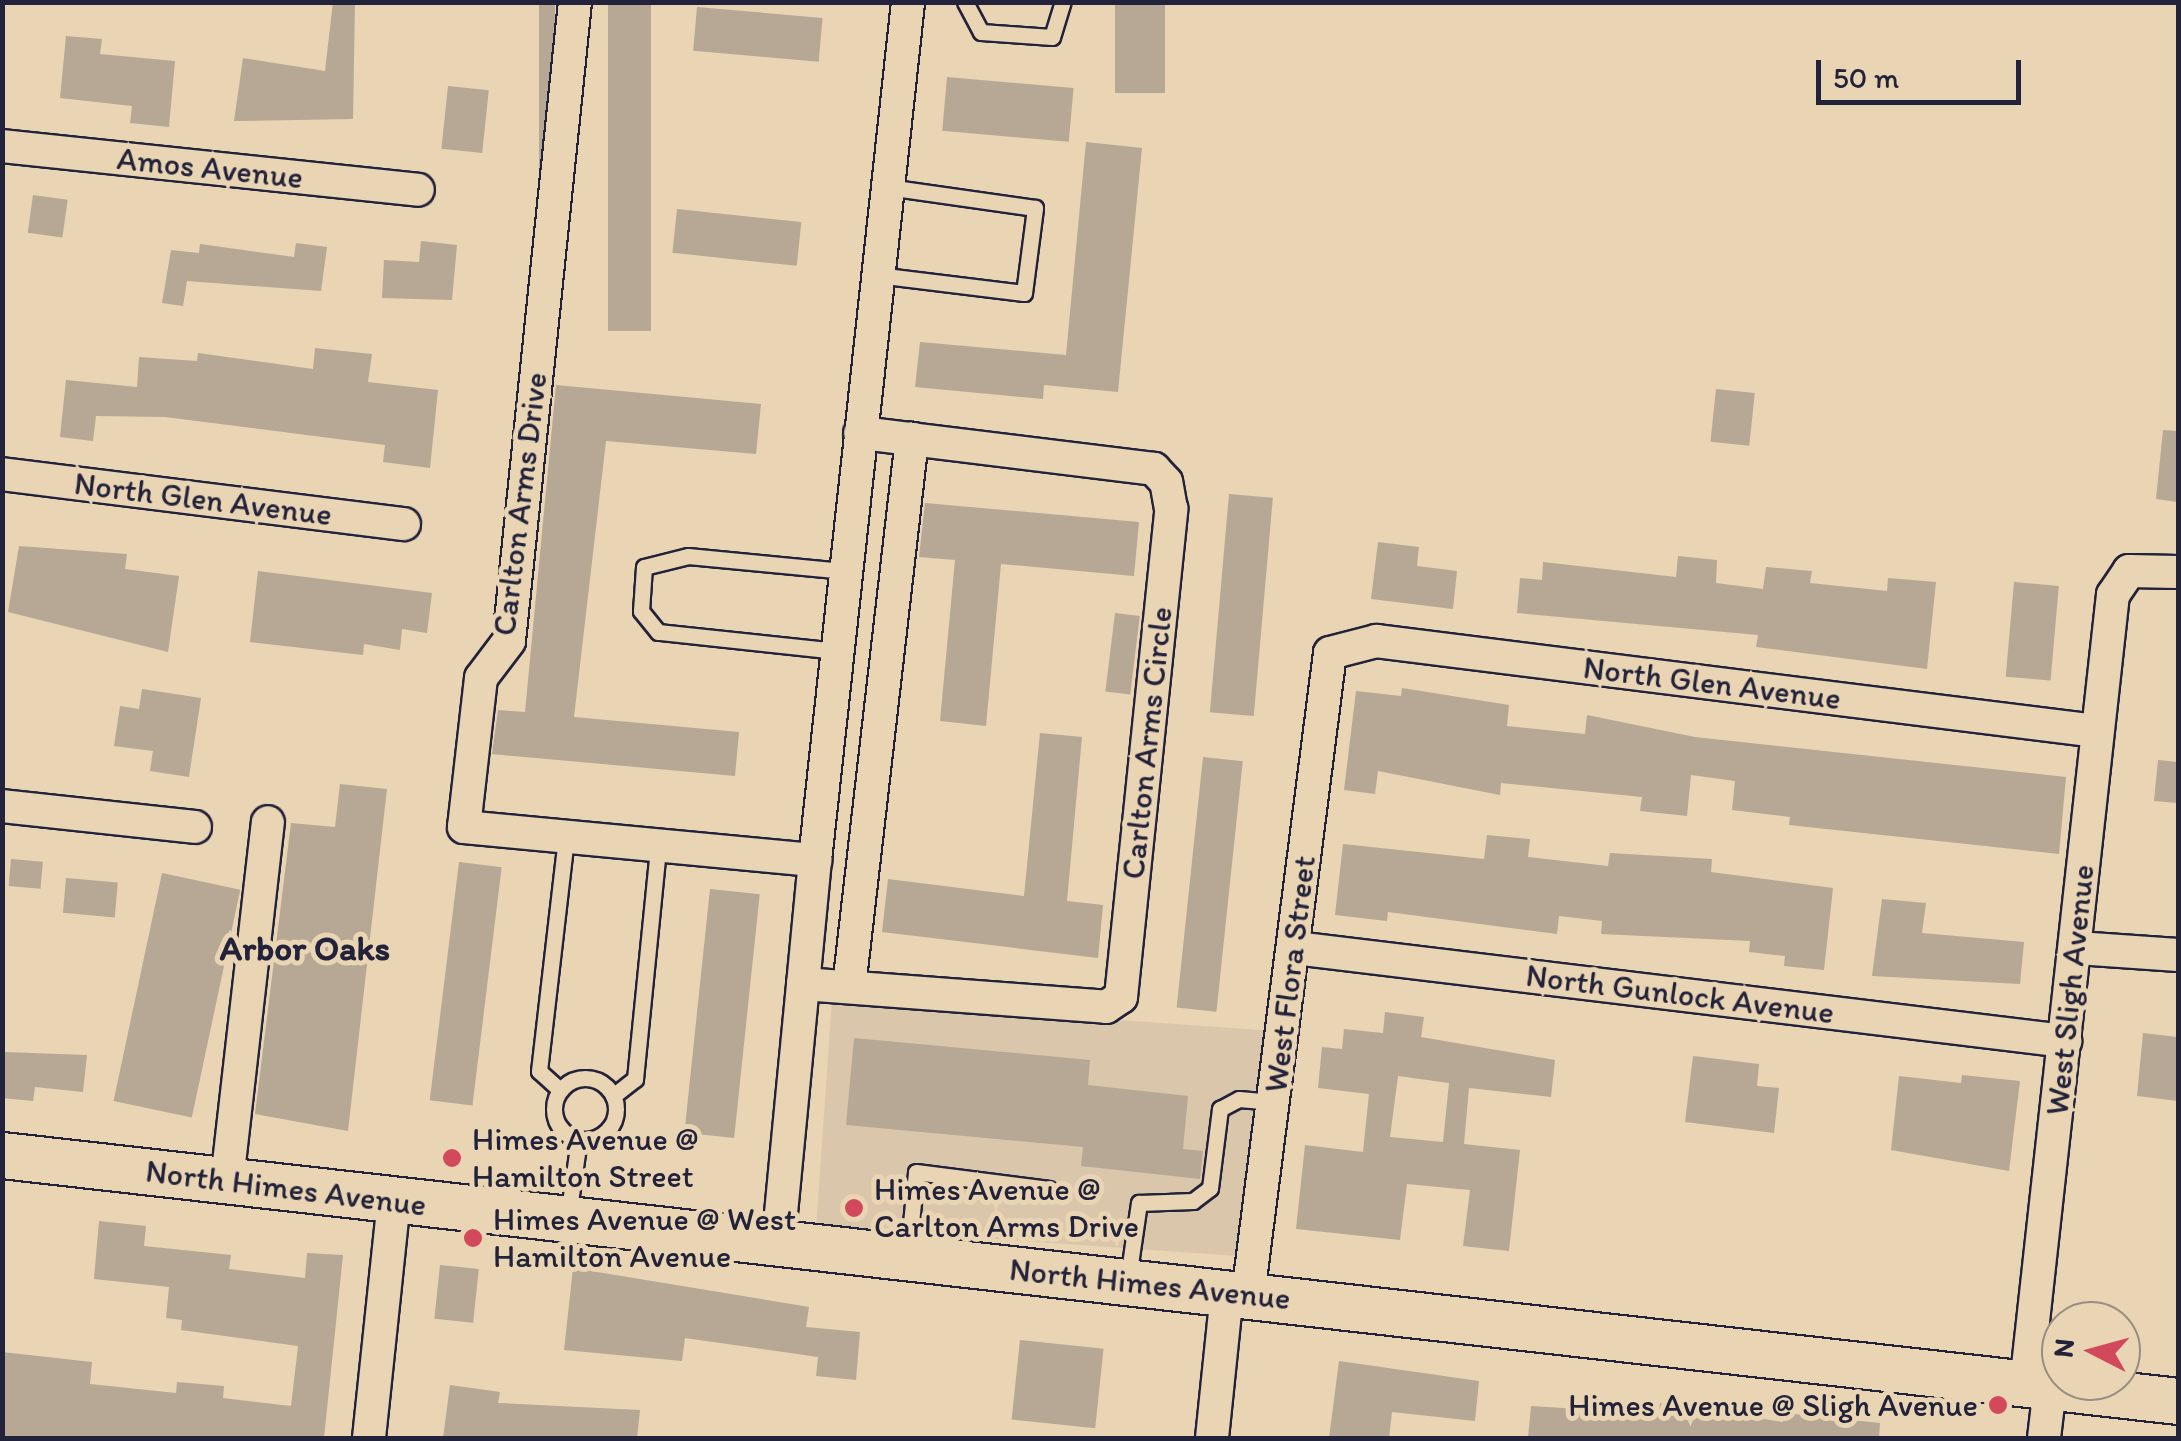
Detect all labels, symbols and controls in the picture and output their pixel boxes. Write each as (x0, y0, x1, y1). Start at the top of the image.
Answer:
scale bar (1821, 40, 2026, 102)
text: 50 m (1833, 59, 1899, 96)
street label: Amos Avenue (116, 139, 304, 197)
street label: Carlton Arms Drive (485, 370, 555, 638)
street label: North Glen Avenue (73, 464, 333, 534)
street label: Carlton Arms Circle (1114, 605, 1180, 881)
street label: North Glen Avenue (1582, 648, 1842, 718)
street label: West Flora Street (1257, 854, 1323, 1094)
street label: West Sligh Avenue (2038, 863, 2102, 1117)
district label: Arbor Oaks (219, 927, 391, 969)
street label: North Gunlock Avenue (1524, 956, 1836, 1032)
place label: Himes Avenue @ Hamilton Street (472, 1121, 697, 1196)
marker: Himes Avenue @ Hamilton Street (441, 1147, 463, 1169)
street label: North Himes Avenue (144, 1152, 428, 1224)
place label: Himes Avenue @ Carlton Arms Drive (874, 1171, 1139, 1246)
marker: Himes Avenue @ Carlton Arms Drive (843, 1197, 865, 1219)
place label: Himes Avenue @ West Hamilton Avenue (493, 1201, 793, 1276)
marker: Himes Avenue @ West Hamilton Avenue (462, 1227, 484, 1249)
street label: North Himes Avenue (1008, 1250, 1292, 1318)
north arrow (2041, 1301, 2141, 1401)
text: N (2045, 1337, 2081, 1359)
place label: Himes Avenue @ Sligh Avenue (1570, 1386, 1978, 1424)
marker: Himes Avenue @ Sligh Avenue (1987, 1394, 2009, 1416)

